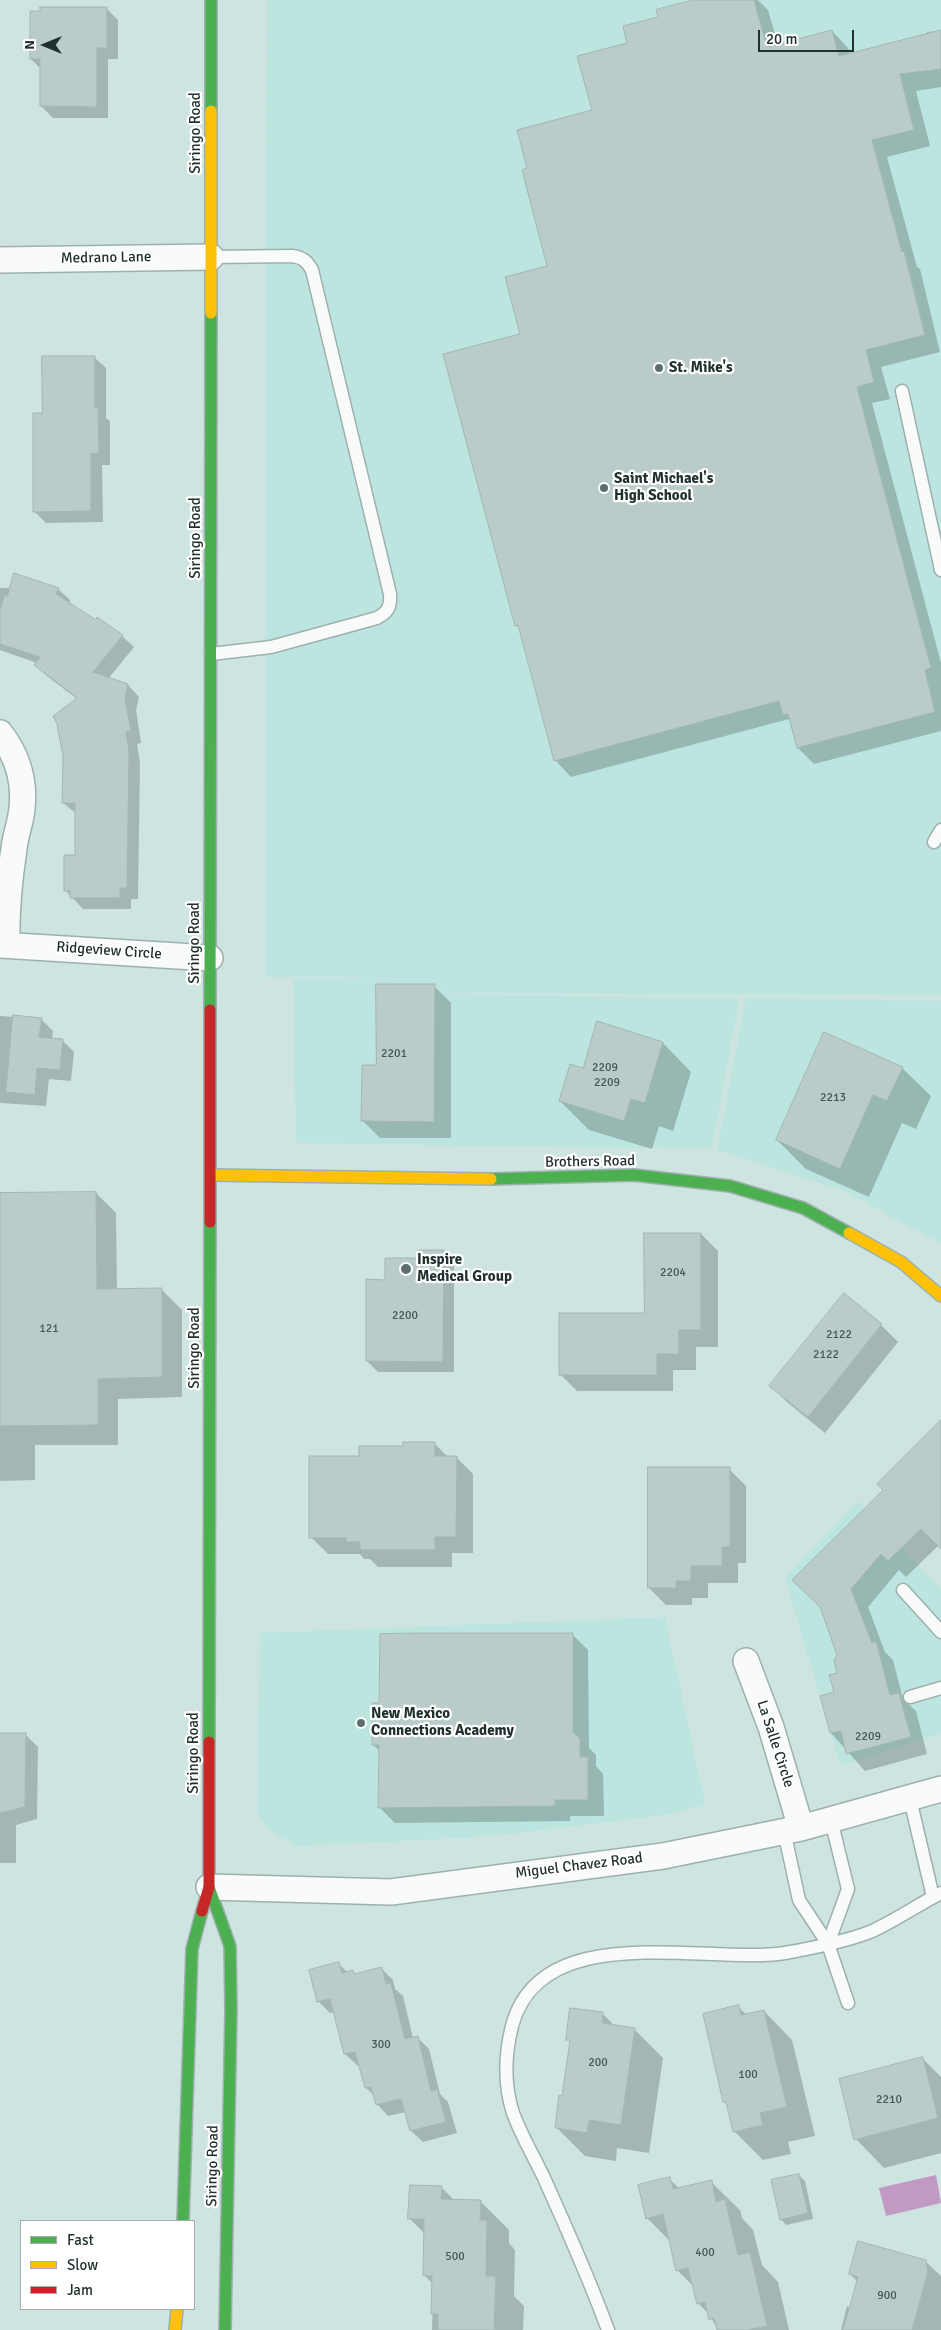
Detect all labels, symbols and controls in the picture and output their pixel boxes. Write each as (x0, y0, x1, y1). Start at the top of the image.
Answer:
north arrow (20, 20, 70, 70)
scale bar (761, 20, 857, 52)
text: 20 m (766, 30, 797, 48)
text: N (21, 40, 38, 50)
street label: Siringo Road (187, 92, 205, 174)
street label: Medrano Lane (60, 248, 152, 268)
place label: St. Mike's (669, 359, 733, 377)
marker: St. Mike's (653, 362, 665, 374)
place label: Saint Michael's High School (614, 470, 713, 505)
marker: Saint Michael's High School (598, 482, 610, 494)
street label: Siringo Road (187, 497, 205, 579)
street label: Siringo Road (186, 902, 204, 984)
street label: Ridgeview Circle (56, 938, 162, 964)
house number: 2201 (381, 1047, 407, 1061)
house number: 2209 (592, 1061, 618, 1075)
house number: 2209 (594, 1076, 620, 1090)
house number: 2213 (820, 1091, 846, 1105)
street label: Brothers Road (545, 1152, 635, 1172)
place label: Inspire Medical Group (417, 1251, 512, 1286)
marker: Inspire Medical Group (399, 1262, 413, 1276)
house number: 2204 (660, 1266, 686, 1280)
street label: Siringo Road (186, 1307, 204, 1389)
house number: 2200 (392, 1309, 418, 1323)
house number: 121 (39, 1322, 59, 1336)
house number: 2122 (826, 1328, 852, 1342)
house number: 2122 (813, 1348, 839, 1362)
street label: La Salle Circle (752, 1698, 798, 1790)
place label: New Mexico Connections Academy (371, 1705, 514, 1740)
street label: Siringo Road (185, 1712, 203, 1794)
marker: New Mexico Connections Academy (355, 1717, 367, 1729)
house number: 2209 (855, 1730, 881, 1744)
street label: Miguel Chavez Road (514, 1849, 644, 1883)
house number: 300 (371, 2038, 391, 2052)
house number: 200 (588, 2056, 608, 2070)
house number: 100 (738, 2068, 758, 2082)
house number: 2210 (876, 2093, 902, 2107)
street label: Siringo Road (203, 2125, 223, 2207)
legend (20, 2220, 195, 2310)
text: Fast (67, 2231, 94, 2249)
house number: 400 (695, 2246, 715, 2260)
house number: 500 (445, 2250, 465, 2264)
text: Slow (67, 2256, 98, 2274)
text: Jam (67, 2281, 93, 2299)
house number: 900 (877, 2289, 897, 2303)

